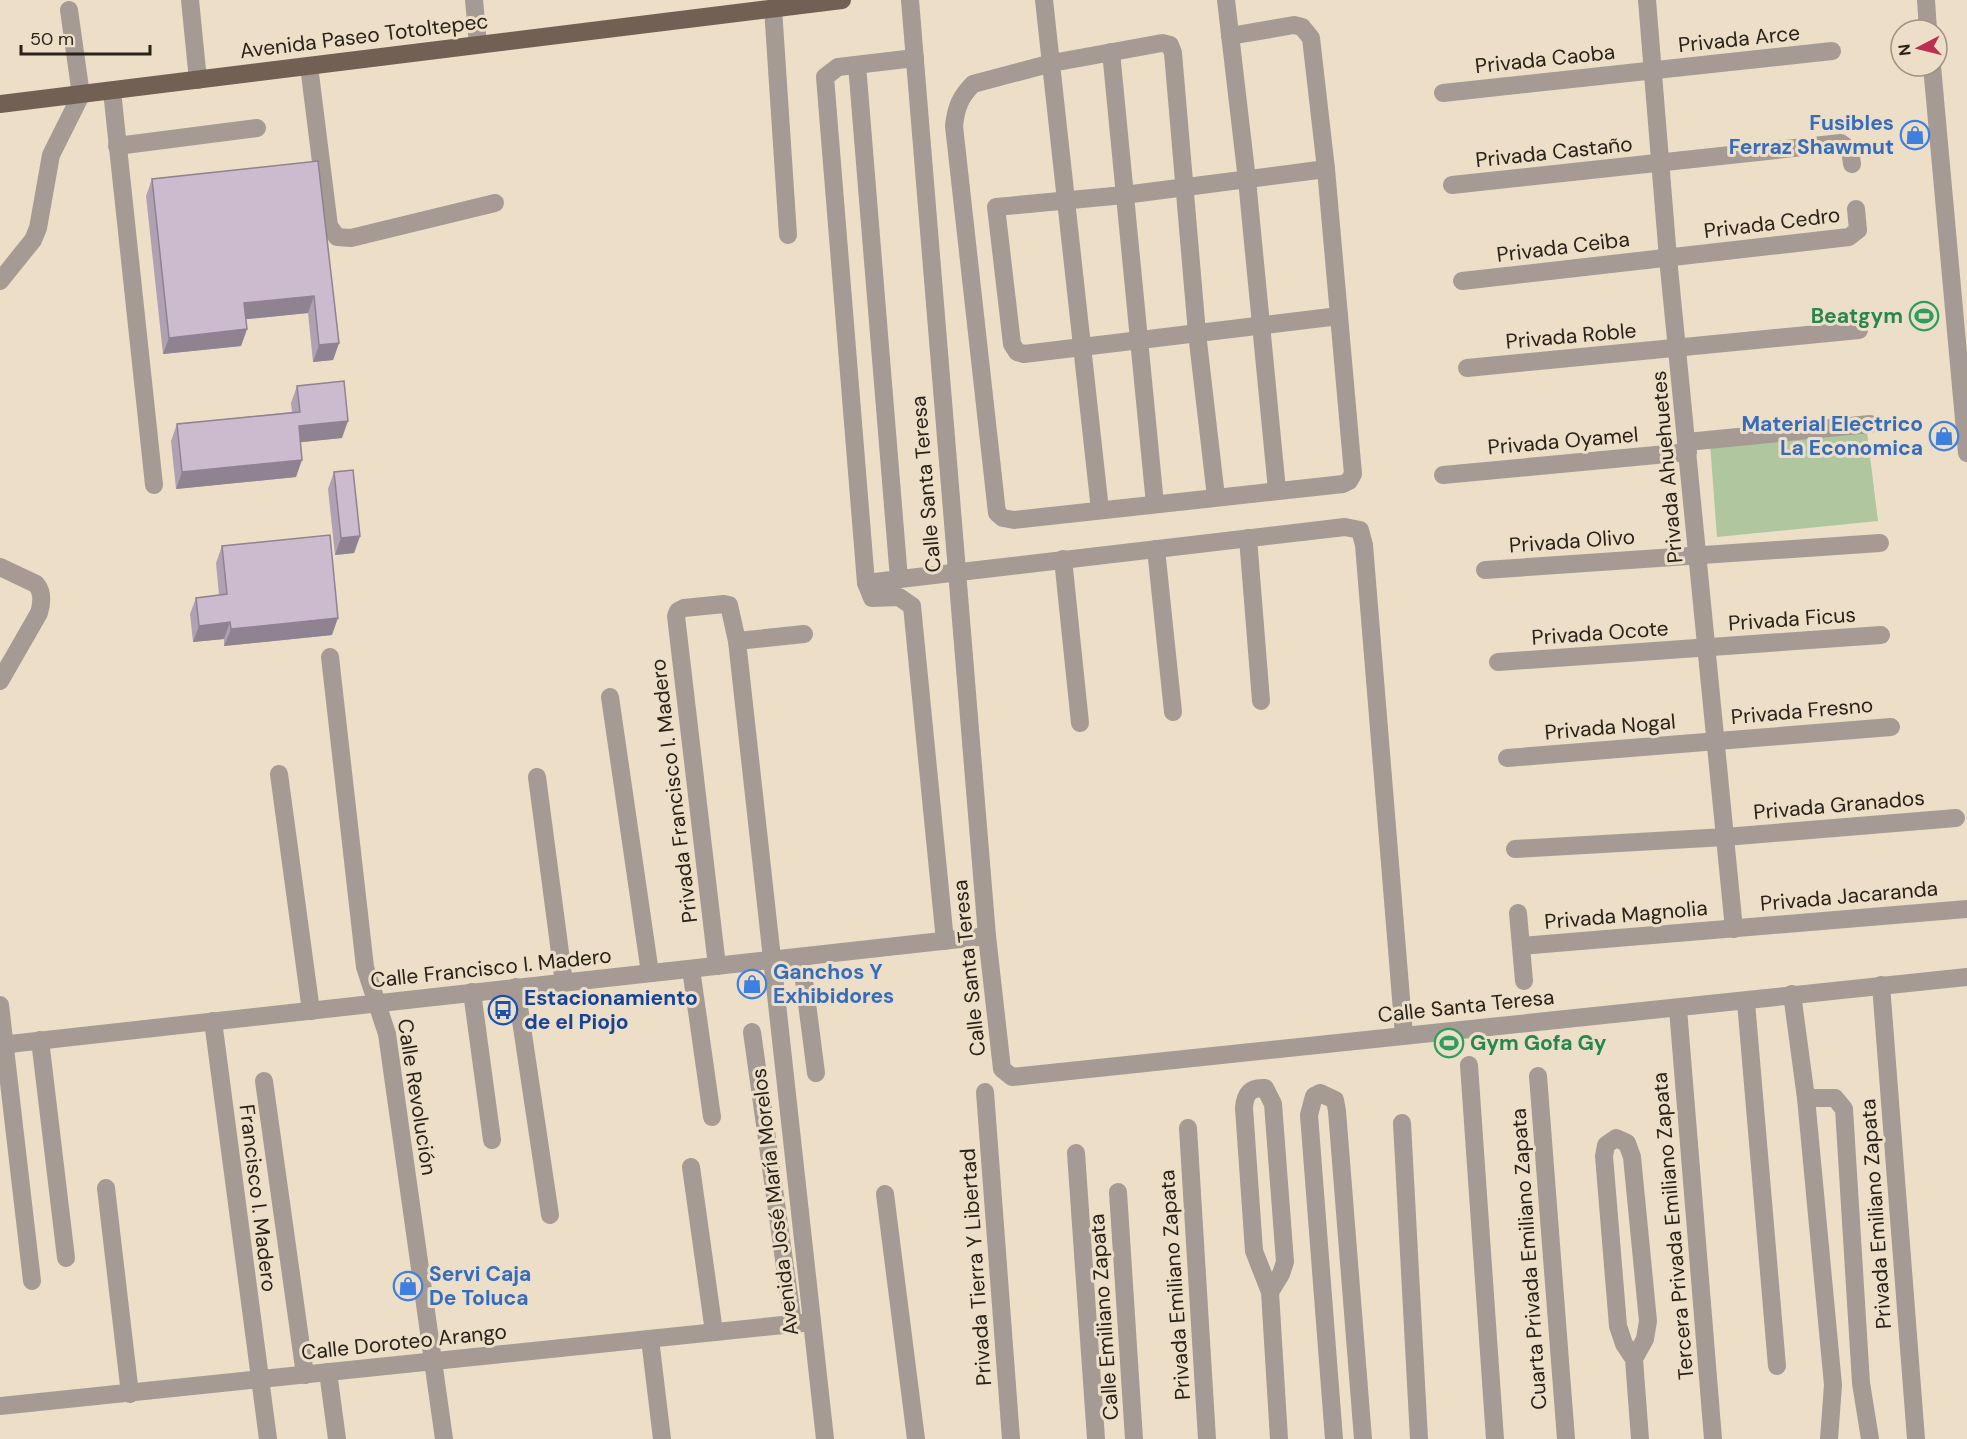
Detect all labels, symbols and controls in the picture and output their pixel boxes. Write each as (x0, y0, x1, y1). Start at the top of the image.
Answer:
street label: Avenida Paseo Totoltepec (238, 7, 490, 65)
scale bar (21, 18, 150, 56)
north arrow (1889, 18, 1949, 78)
street label: Privada Arce (1677, 19, 1801, 59)
text: 50 m (30, 27, 74, 51)
street label: Privada Caoba (1474, 38, 1616, 80)
text: N (1893, 43, 1916, 57)
place label: Fusibles Ferraz Shawmut (1729, 109, 1894, 161)
shop icon: Fusibles Ferraz Shawmut (1899, 119, 1931, 151)
street label: Privada Castaño (1474, 130, 1634, 174)
street label: Privada Cedro (1702, 201, 1842, 245)
street label: Privada Ceiba (1495, 225, 1631, 269)
sports icon: Beatgym (1908, 300, 1940, 332)
place label: Beatgym (1811, 302, 1903, 330)
street label: Privada Roble (1504, 316, 1638, 356)
street label: Privada Ahuehuetes (1645, 370, 1689, 564)
street label: Calle Santa Teresa (904, 394, 948, 574)
place label: Material Electrico La Economica (1741, 410, 1923, 462)
street label: Privada Oyamel (1486, 420, 1640, 462)
shop icon: Material Electrico La Economica (1928, 420, 1960, 452)
street label: Privada Olivo (1508, 523, 1636, 559)
street label: Privada Ficus (1727, 601, 1857, 637)
street label: Privada Ocote (1531, 614, 1670, 652)
street label: Privada Francisco I. Madero (644, 657, 704, 925)
street label: Privada Fresno (1730, 691, 1874, 731)
street label: Privada Nogal (1543, 707, 1677, 747)
street label: Privada Granados (1752, 784, 1926, 826)
street label: Privada Jacaranda (1759, 874, 1939, 918)
street label: Calle Santa Teresa (946, 878, 992, 1058)
street label: Privada Magnolia (1543, 894, 1709, 936)
street label: Calle Francisco I. Madero (369, 941, 613, 995)
place label: Ganchos Y Exhibidores (773, 958, 894, 1010)
shop icon: Ganchos Y Exhibidores (736, 968, 768, 1000)
street label: Calle Santa Teresa (1376, 983, 1556, 1029)
place label: Estacionamiento de el Piojo (524, 984, 698, 1036)
bus stop icon: Estacionamiento de el Piojo (487, 994, 519, 1026)
street label: Calle Revolución (391, 1017, 443, 1177)
sports icon: Gym Gofa Gy (1433, 1027, 1465, 1059)
place label: Gym Gofa Gy (1470, 1029, 1607, 1057)
street label: Avenida José María Morelos (745, 1067, 805, 1337)
street label: Tercera Privada Emiliano Zapata (1646, 1071, 1700, 1381)
street label: Privada Emiliano Zapata (1854, 1098, 1898, 1330)
street label: Francisco I. Madero (233, 1103, 283, 1293)
street label: Cuarta Privada Emiliano Zapata (1504, 1107, 1554, 1411)
street label: Privada Tierra Y Libertad (954, 1147, 998, 1387)
street label: Privada Emiliano Zapata (1153, 1169, 1197, 1401)
street label: Calle Emiliano Zapata (1083, 1213, 1125, 1421)
place label: Servi Caja De Toluca (429, 1260, 531, 1312)
shop icon: Servi Caja De Toluca (392, 1270, 424, 1302)
street label: Calle Doroteo Arango (300, 1317, 508, 1367)

